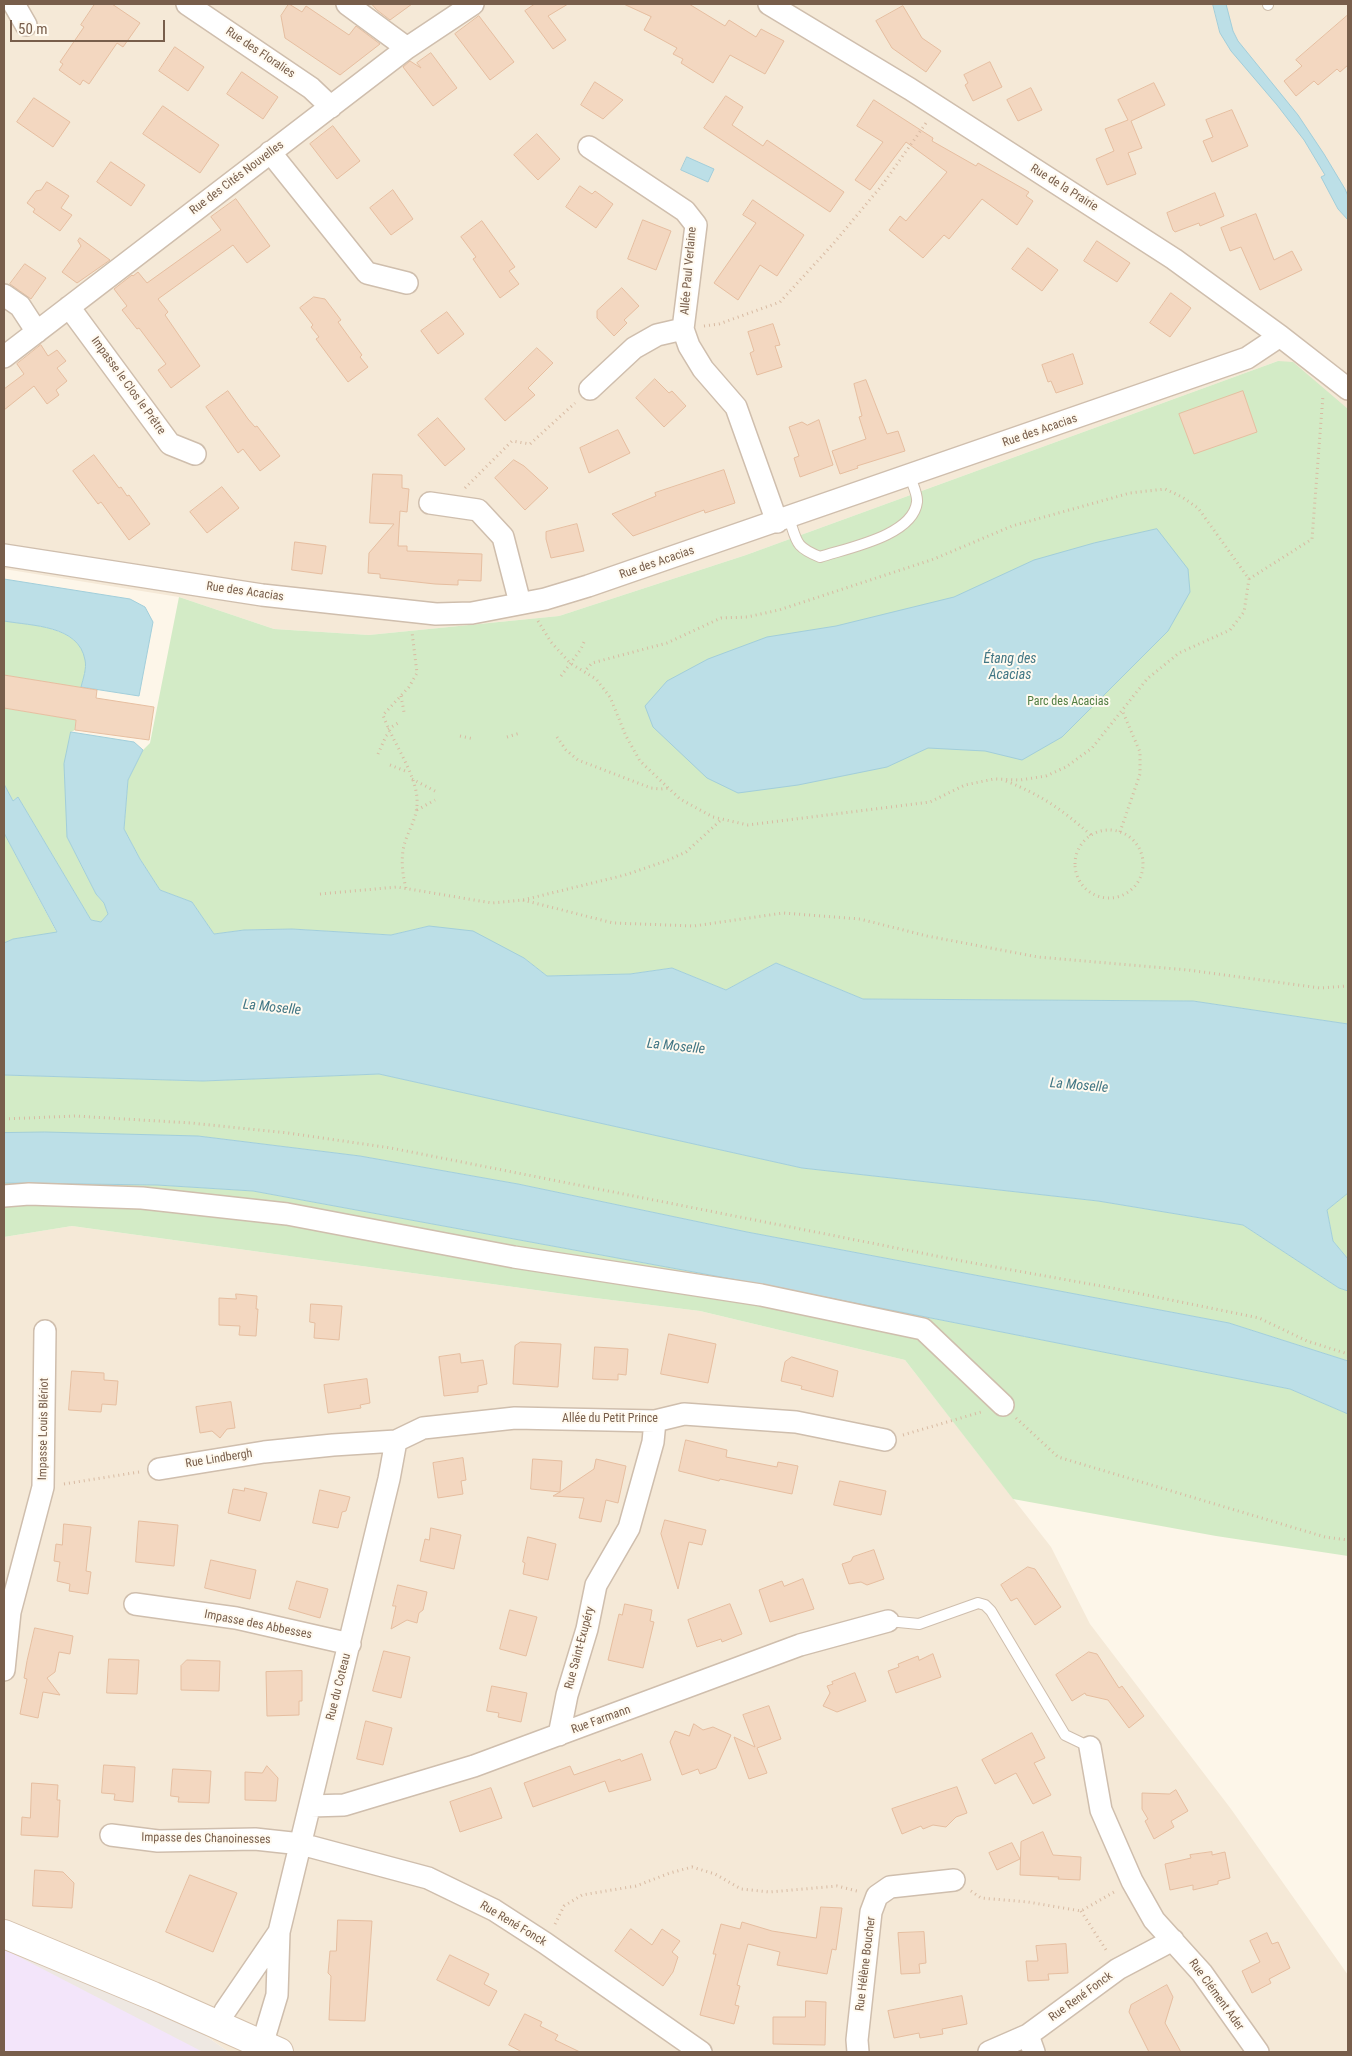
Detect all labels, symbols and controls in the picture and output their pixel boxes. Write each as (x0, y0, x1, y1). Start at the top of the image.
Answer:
scale bar (12, 10, 168, 42)
text: 50 m (18, 20, 48, 38)
street label: Rue des Floralies (223, 24, 297, 82)
street label: Rue des Cités Nouvelles (187, 138, 287, 218)
street label: Rue de la Prairie (1028, 162, 1100, 214)
street label: Allée Paul Verlaine (678, 226, 700, 316)
street label: Impasse le Clos le Prêtre (88, 334, 168, 438)
street label: Rue des Acacias (1001, 411, 1079, 451)
street label: Rue des Acacias (618, 543, 696, 583)
street label: Rue des Acacias (205, 579, 285, 605)
water label: Étang des Acacias (983, 651, 1037, 684)
park label: Parc des Acacias (1027, 695, 1109, 709)
water label: La Moselle (242, 997, 302, 1019)
water label: La Moselle (646, 1036, 706, 1058)
water label: La Moselle (1049, 1075, 1109, 1097)
street label: Impasse Louis Blériot (36, 1378, 52, 1480)
street label: Allée du Petit Prince (562, 1412, 658, 1426)
street label: Rue Lindbergh (185, 1447, 253, 1471)
street label: Rue Saint-Exupéry (562, 1605, 598, 1691)
street label: Impasse des Abbesses (203, 1608, 313, 1642)
street label: Rue du Coteau (324, 1652, 354, 1722)
street label: Rue Farmann (569, 1703, 633, 1737)
street label: Impasse des Chanoinesses (141, 1831, 271, 1847)
street label: Rue René Fonck (477, 1898, 549, 1950)
street label: Rue Hélène Boucher (853, 1916, 879, 2012)
street label: Rue Clément Ader (1185, 1957, 1247, 2033)
street label: Rue René Fonck (1046, 1969, 1116, 2025)

